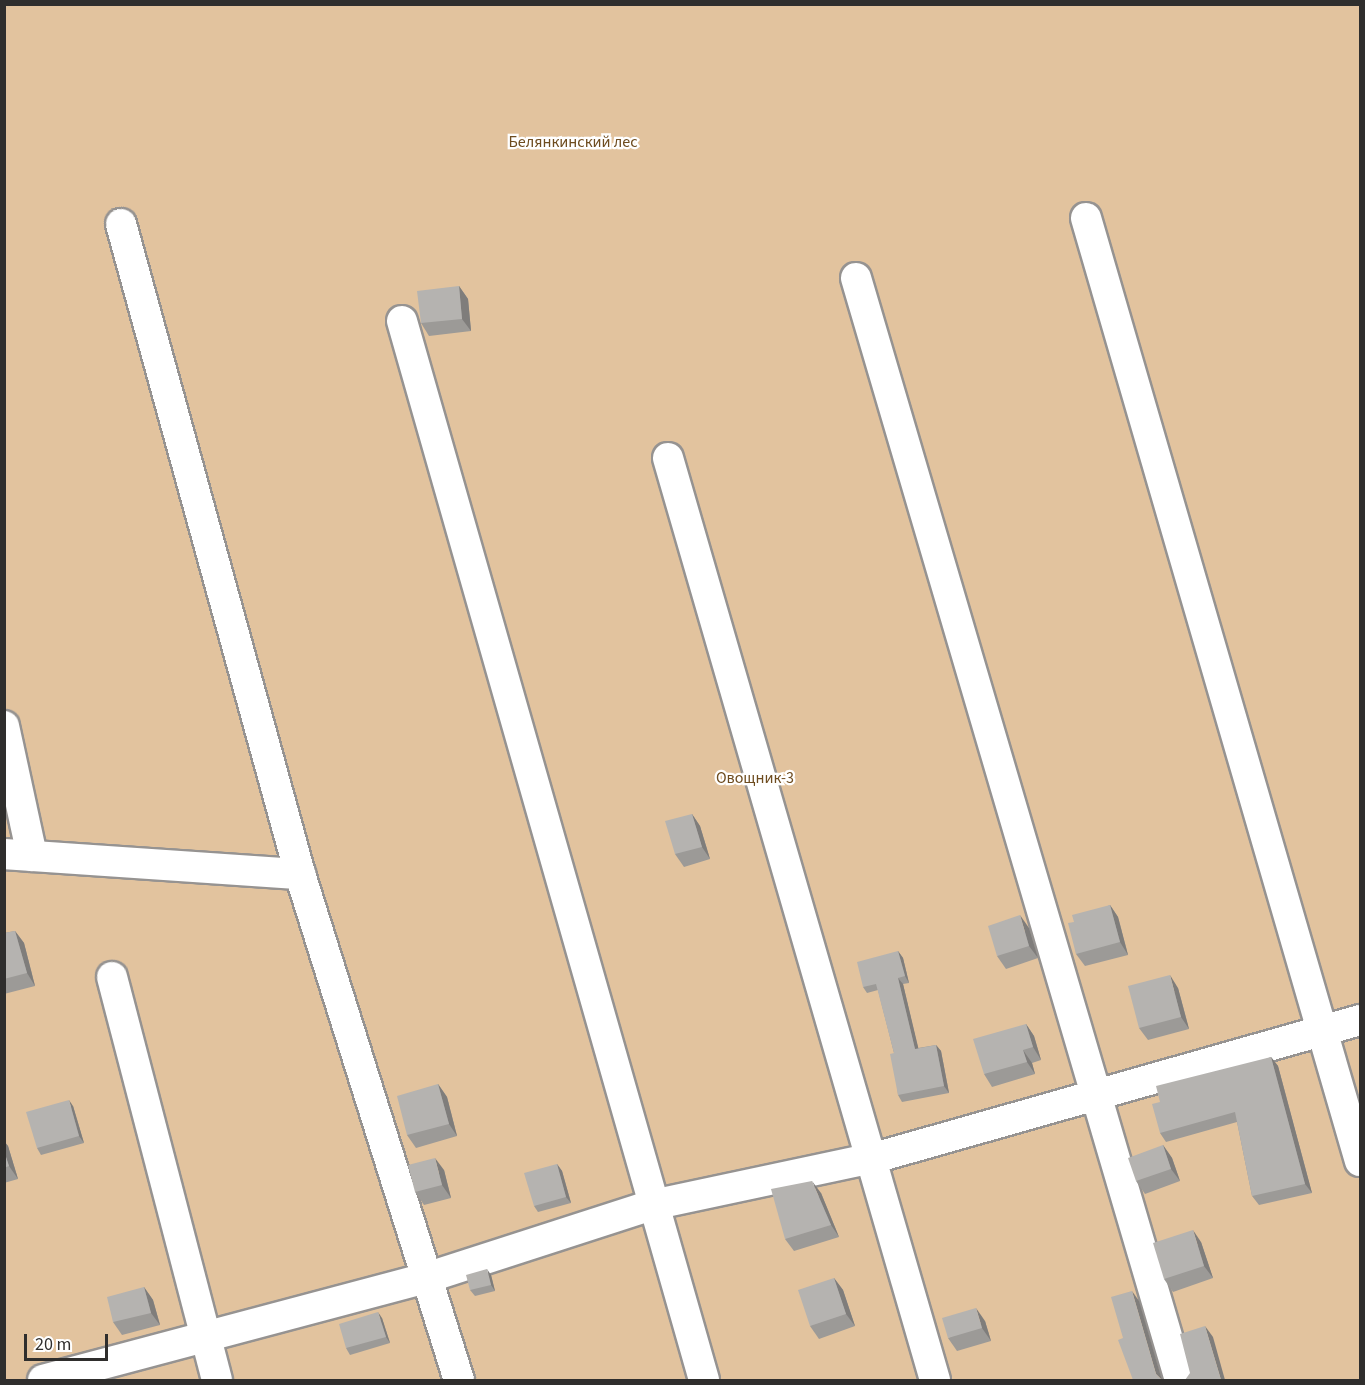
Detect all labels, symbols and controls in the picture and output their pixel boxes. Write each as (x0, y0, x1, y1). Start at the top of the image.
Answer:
park label: Белянкинский лес (508, 132, 638, 152)
park label: Овощник-3 (716, 768, 794, 788)
scale bar (27, 1322, 111, 1360)
text: 20 m (35, 1332, 71, 1357)

